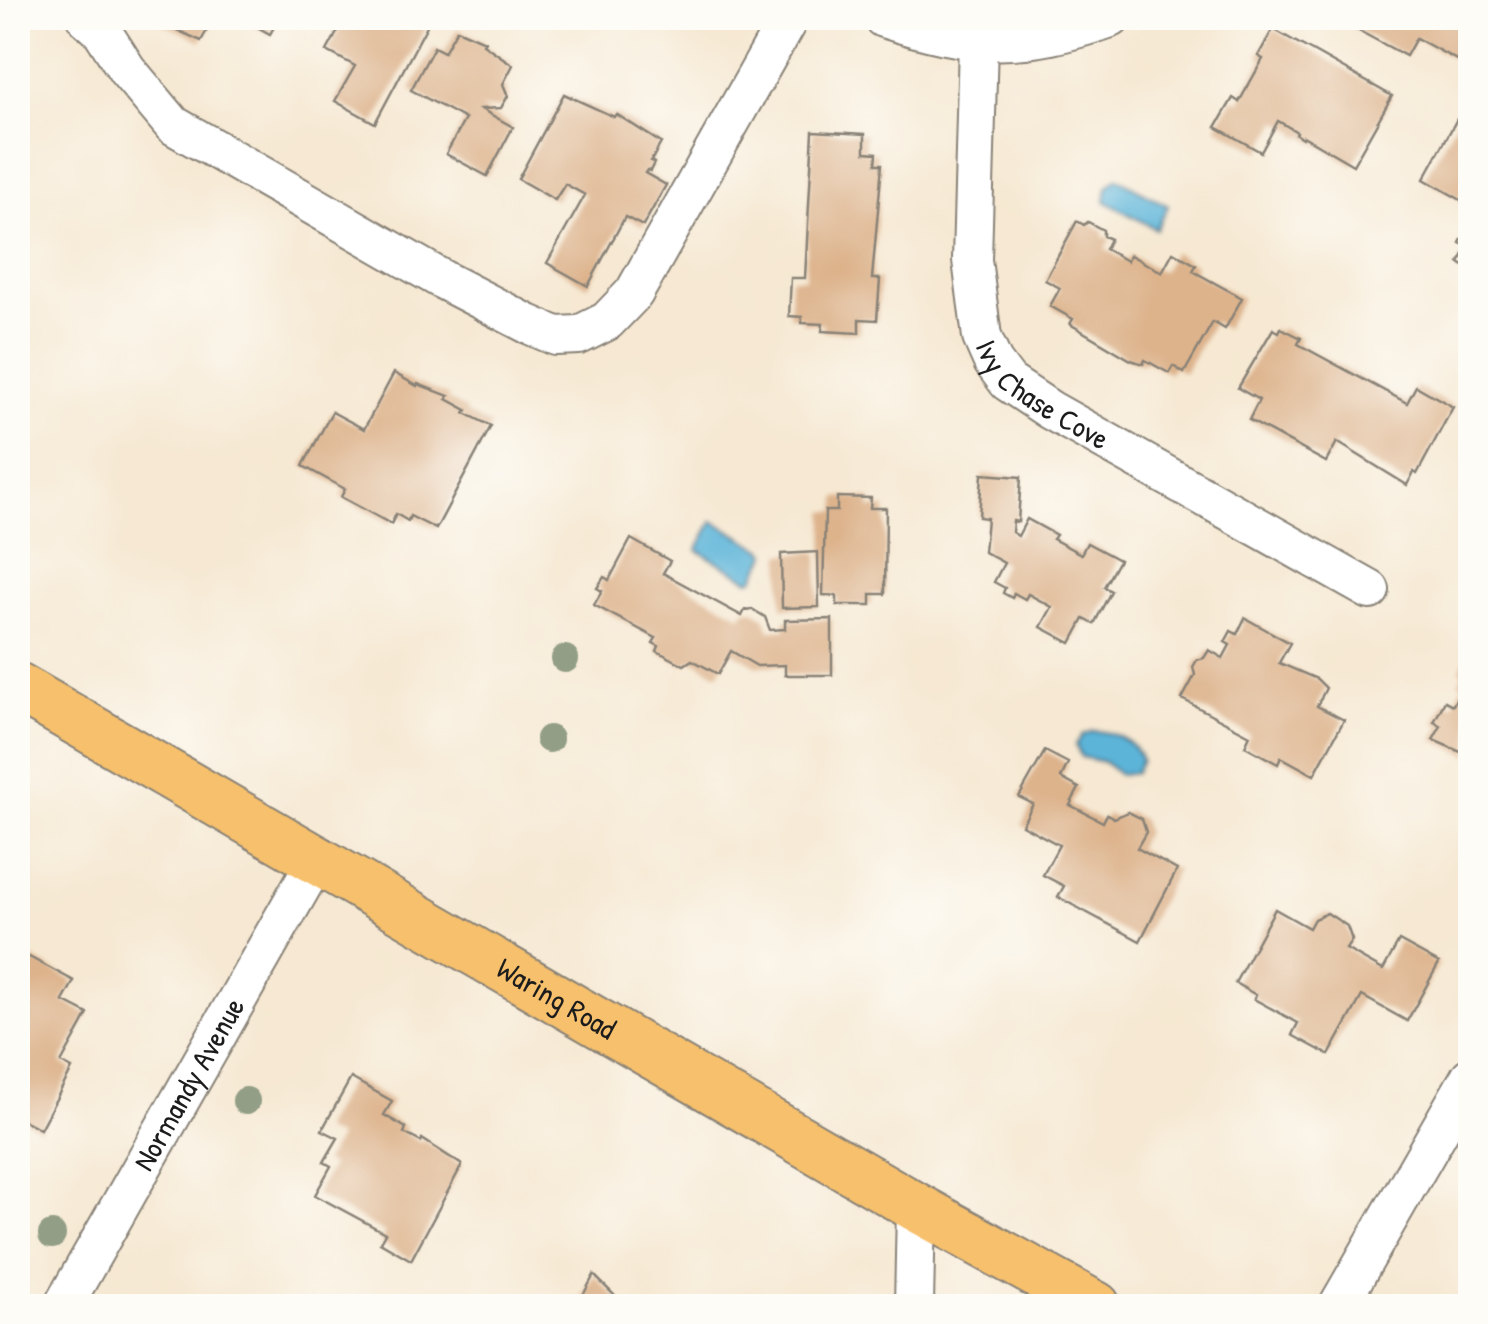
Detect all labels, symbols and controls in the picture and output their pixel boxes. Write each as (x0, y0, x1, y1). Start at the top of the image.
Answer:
street label: Ivy Chase Cove (967, 333, 1117, 458)
street label: Waring Road (490, 948, 624, 1048)
street label: Normandy Avenue (123, 990, 253, 1178)

